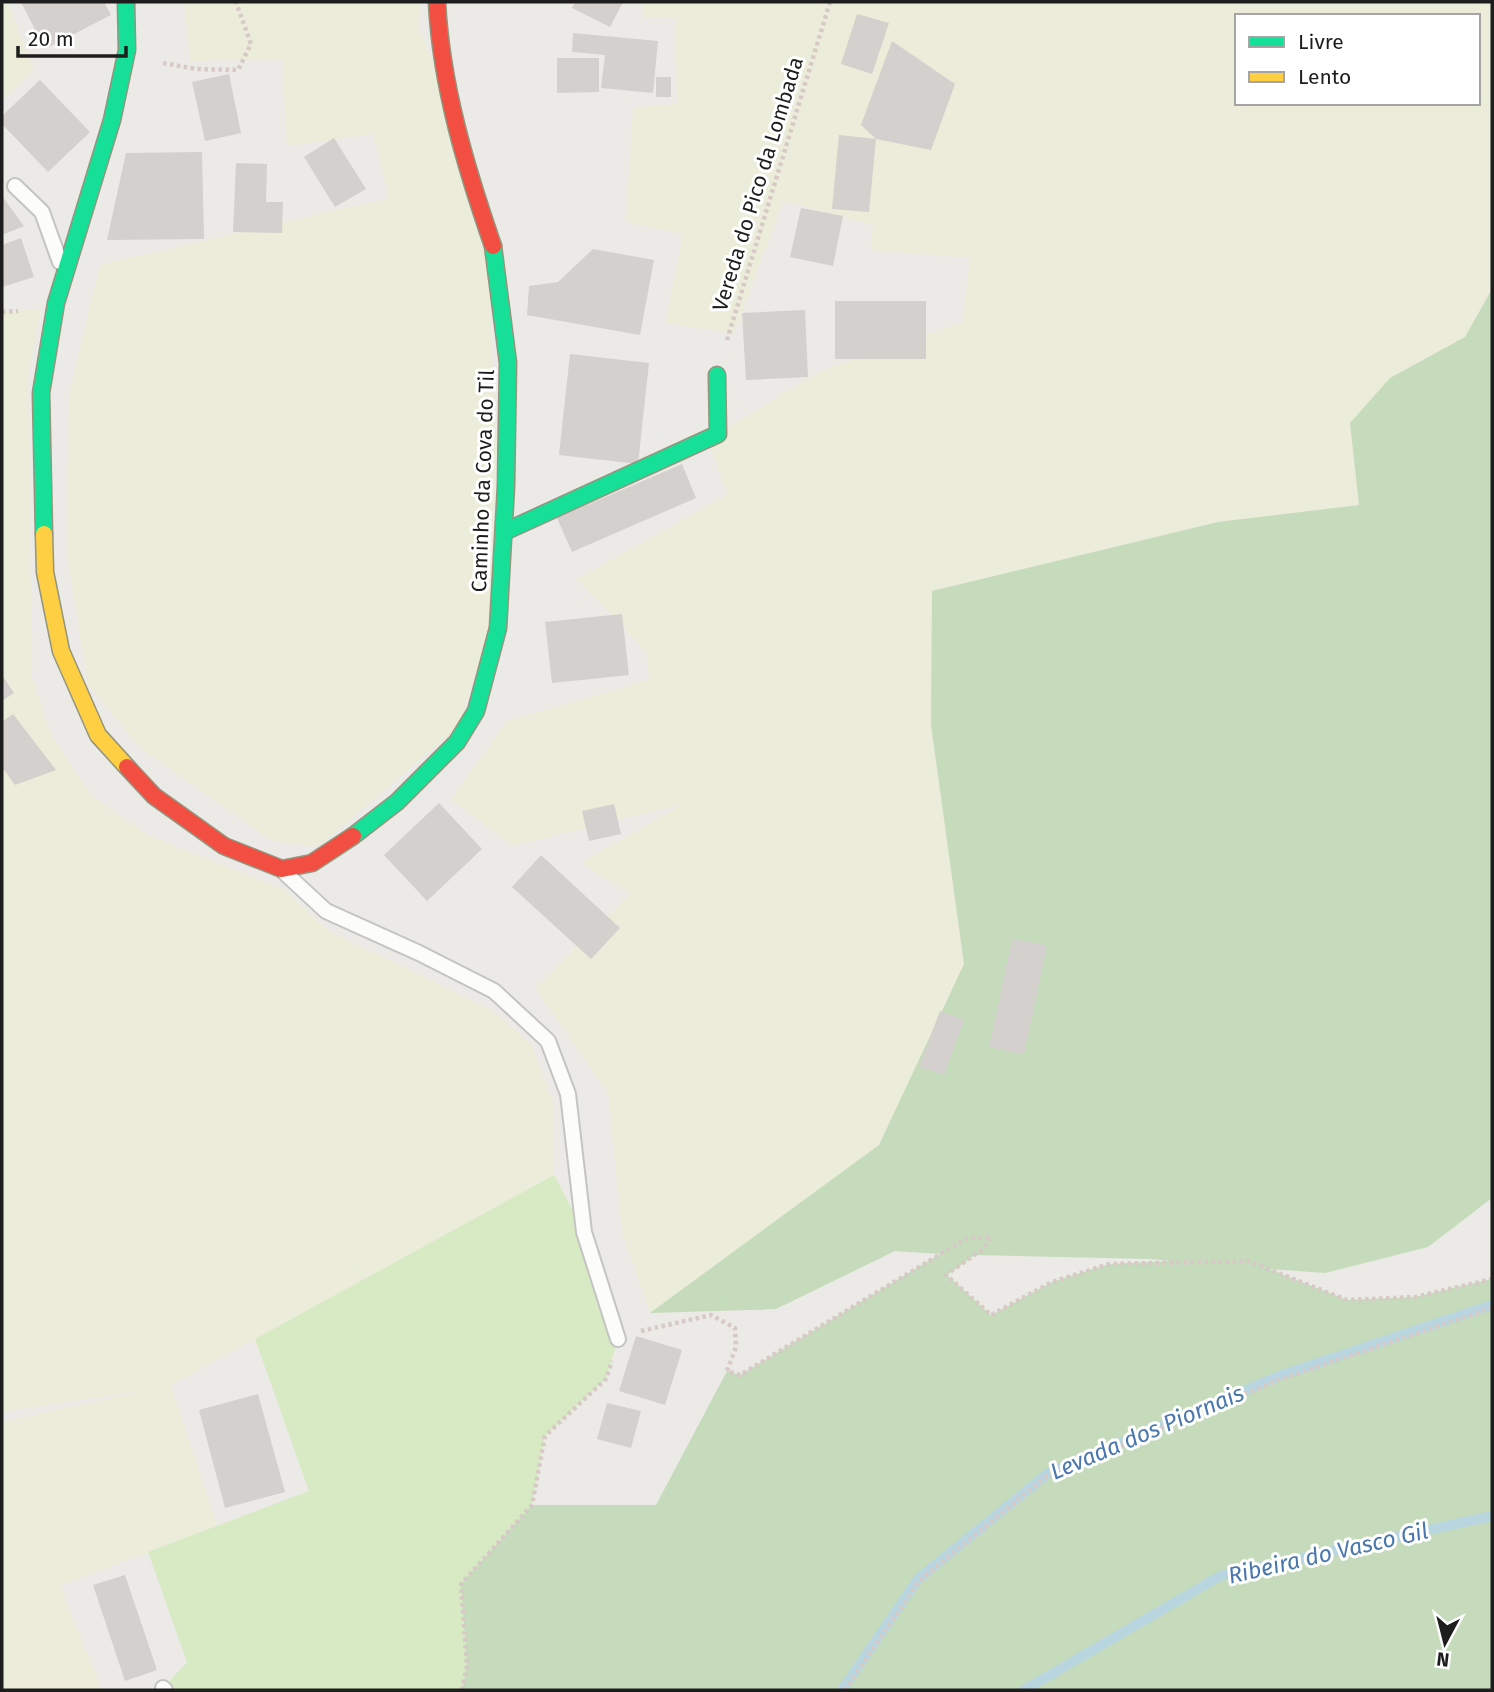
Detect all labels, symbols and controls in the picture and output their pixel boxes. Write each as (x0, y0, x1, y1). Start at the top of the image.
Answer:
scale bar (18, 14, 126, 58)
legend (1235, 14, 1480, 105)
text: 20 m (28, 26, 74, 52)
text: Livre (1298, 29, 1344, 55)
street label: Vereda do Pico da Lombada (707, 54, 809, 314)
text: Lento (1298, 64, 1351, 90)
street label: Caminho da Cova do Til (466, 369, 500, 593)
water label: Levada dos Piornais (1046, 1378, 1248, 1485)
water label: Ribeira do Vasco Gil (1225, 1516, 1431, 1590)
north arrow (1410, 1608, 1480, 1678)
text: N (1435, 1647, 1451, 1672)

